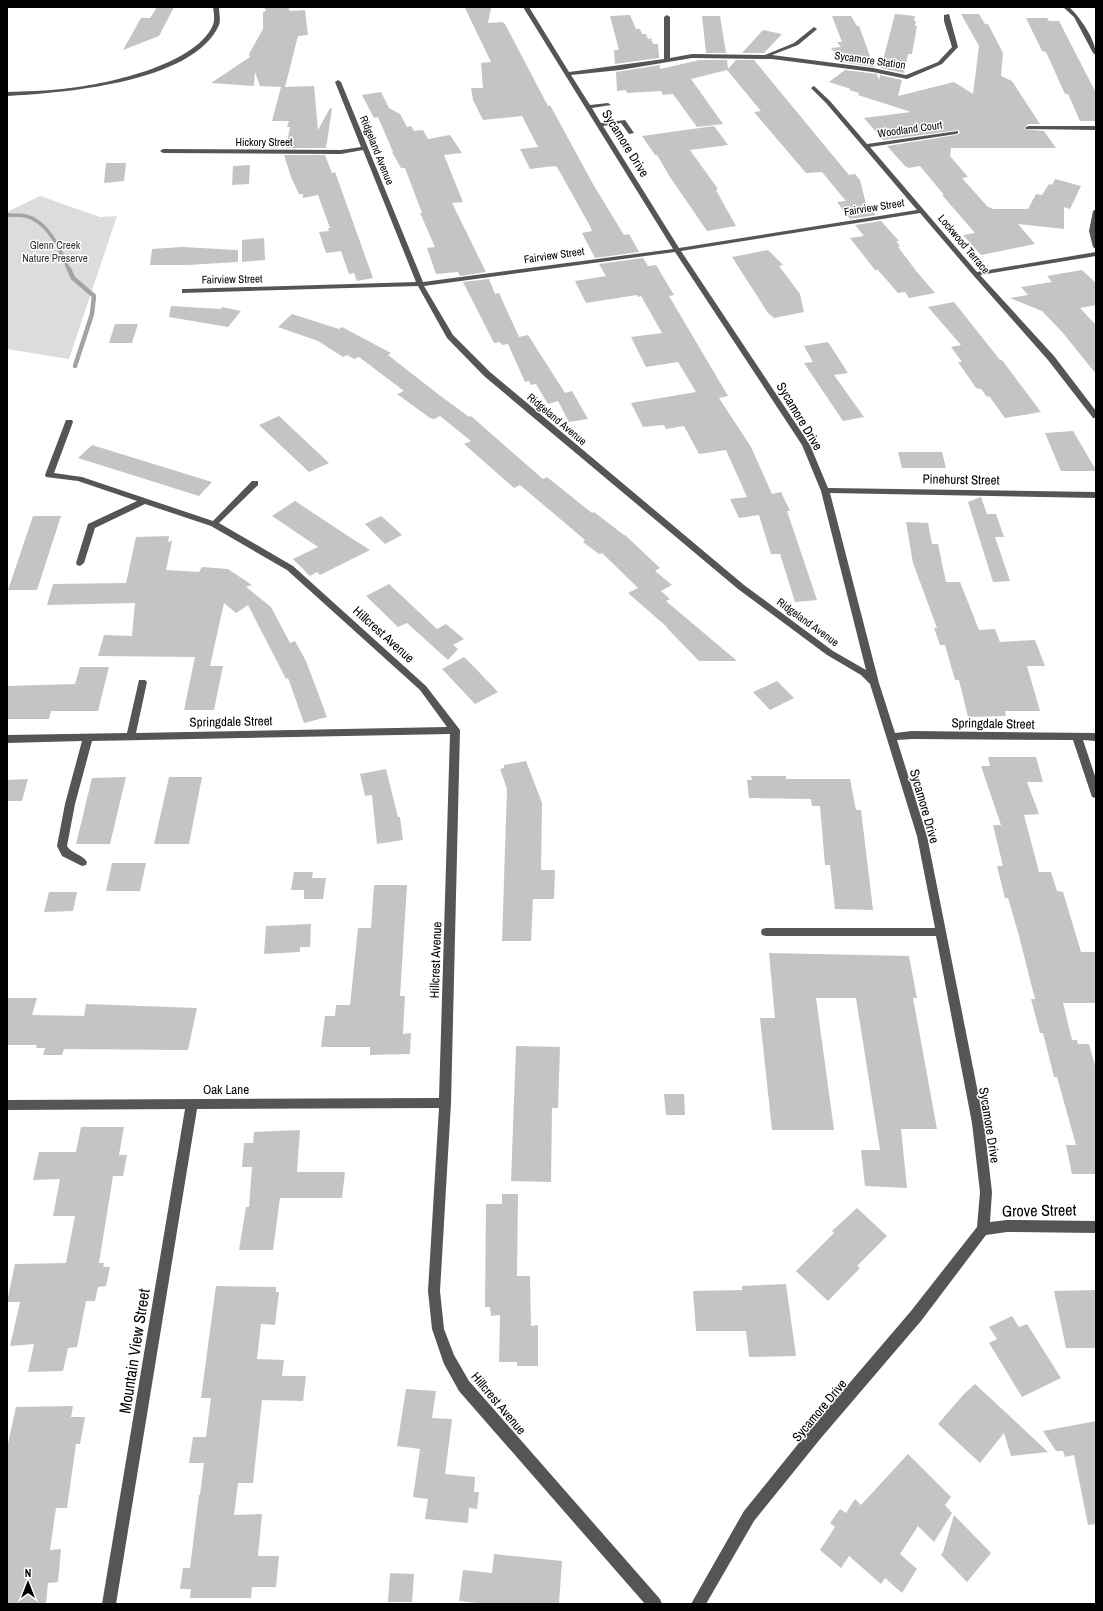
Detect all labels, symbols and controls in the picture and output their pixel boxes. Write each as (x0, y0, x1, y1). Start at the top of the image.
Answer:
street label: Sycamore Station (834, 48, 906, 72)
street label: Sycamore Drive (598, 106, 653, 180)
street label: Ridgeland Avenue (357, 113, 397, 187)
street label: Woodland Court (877, 117, 944, 140)
street label: Hickory Street (235, 135, 293, 149)
street label: Fairview Street (843, 195, 906, 219)
street label: Lockwood Terrace (935, 212, 993, 276)
park label: Glenn Creek Nature Preserve (22, 238, 88, 265)
street label: Fairview Street (523, 244, 586, 266)
street label: Fairview Street (202, 271, 263, 287)
street label: Sycamore Drive (773, 379, 827, 453)
street label: Ridgeland Avenue (524, 390, 590, 448)
street label: Pinehurst Street (922, 470, 1000, 489)
street label: Ridgeland Avenue (774, 595, 842, 649)
street label: Hillcrest Avenue (349, 602, 418, 666)
street label: Springdale Street (189, 712, 273, 731)
street label: Springdale Street (951, 714, 1035, 733)
street label: Sycamore Drive (906, 767, 943, 845)
street label: Hillcrest Avenue (426, 921, 445, 999)
street label: Oak Lane (203, 1081, 249, 1098)
street label: Sycamore Drive (975, 1086, 1004, 1164)
street label: Grove Street (1002, 1198, 1077, 1222)
street label: Mountain View Street (113, 1287, 155, 1415)
street label: Hillcrest Avenue (467, 1368, 530, 1438)
street label: Sycamore Drive (788, 1376, 850, 1445)
north arrow (8, 1563, 48, 1603)
text: N (25, 1566, 31, 1580)

